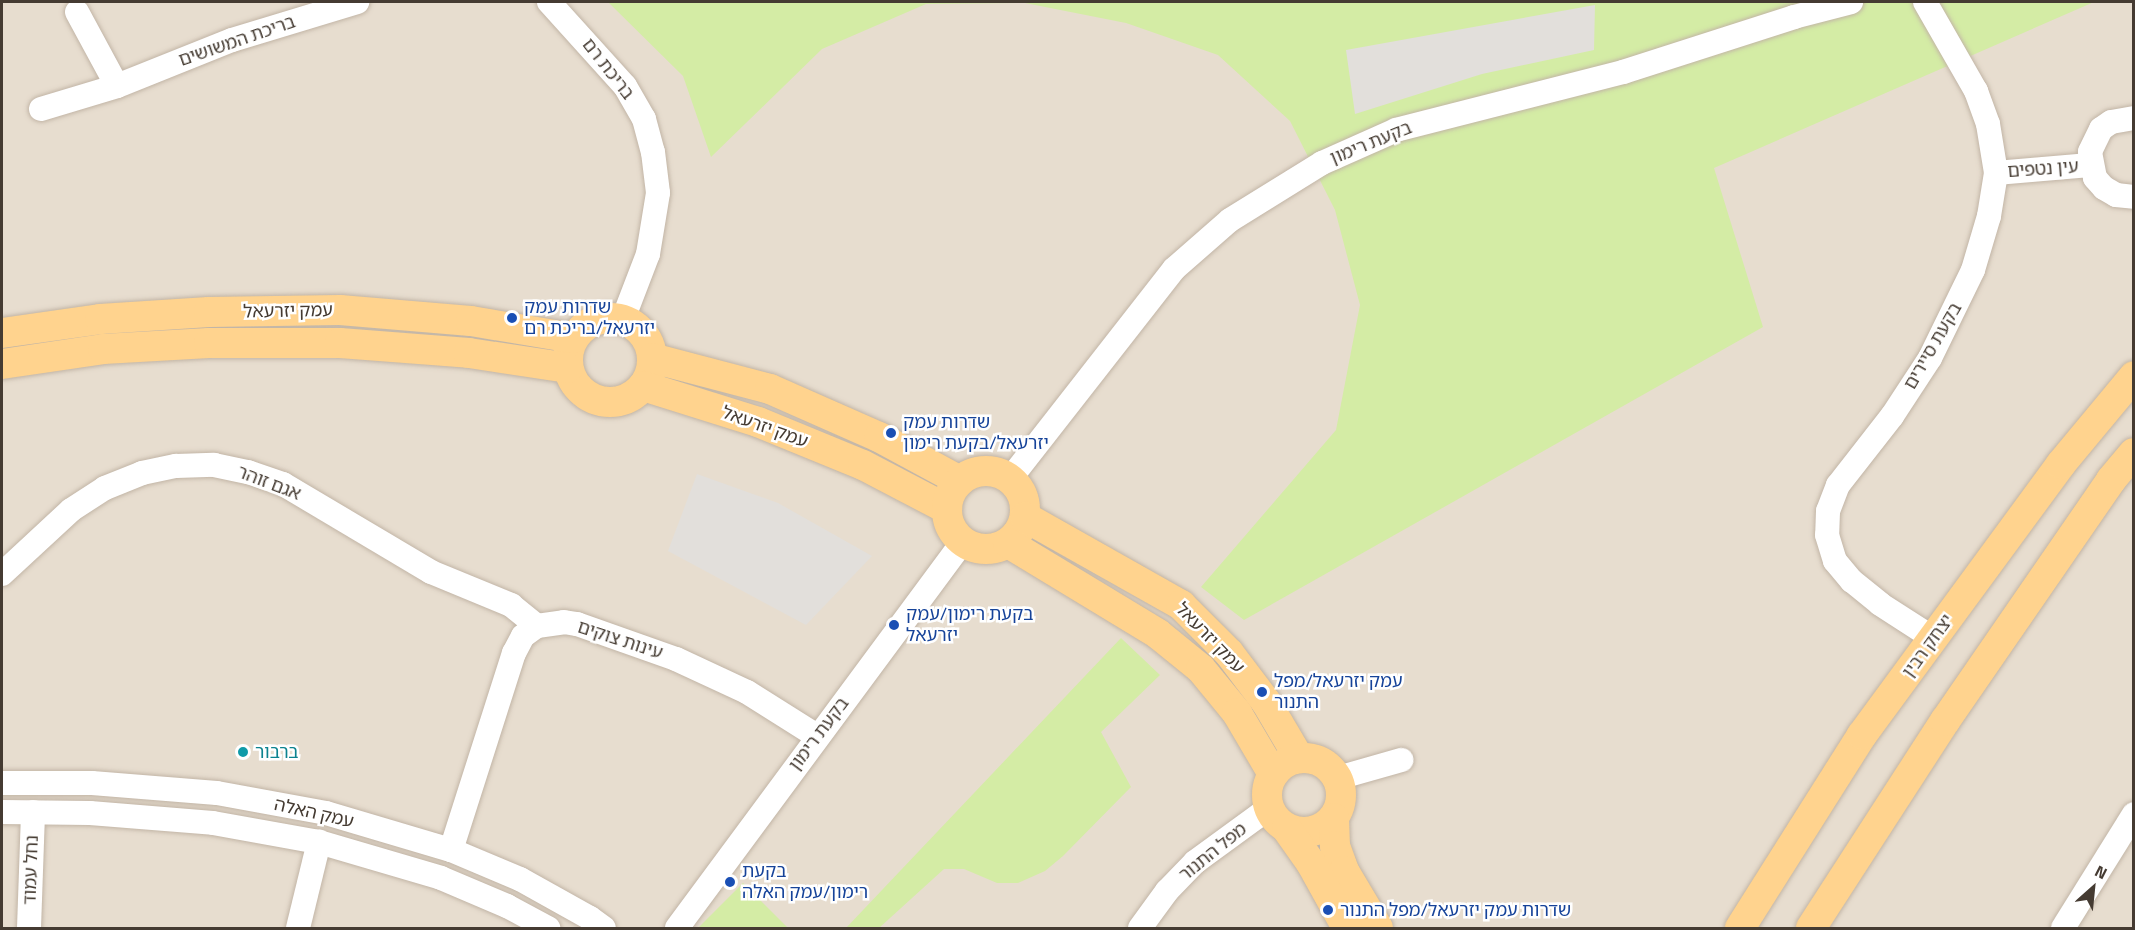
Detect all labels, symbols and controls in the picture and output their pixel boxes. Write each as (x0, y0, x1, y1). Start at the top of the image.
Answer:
street label: בריכת המשושים (176, 11, 298, 71)
street label: בריכת רם (577, 34, 639, 104)
street label: בקעת רימון (1327, 117, 1415, 169)
street label: עין נטפים (2007, 156, 2079, 182)
place label: שדרות עמק יזרעאל/בריכת רם (524, 297, 655, 340)
street label: עמק יזרעאל (243, 299, 333, 323)
street label: בקעת סיירים (1899, 299, 1967, 393)
marker: שדרות עמק יזרעאל/בריכת רם (505, 311, 519, 325)
street label: עמק יזרעאל (719, 401, 811, 453)
place label: שדרות עמק יזרעאל/בקעת רימון (903, 412, 1049, 454)
marker: שדרות עמק יזרעאל/בקעת רימון (884, 426, 898, 440)
street label: אגם זוהר (234, 461, 304, 505)
street label: עמק יזרעאל (1171, 598, 1249, 678)
place label: בקעת רימון/עמק יזרעאל (906, 604, 1034, 646)
street label: יצחק רבין (1898, 610, 1958, 682)
street label: עינות צוקים (575, 616, 665, 664)
marker: בקעת רימון/עמק יזרעאל (887, 618, 901, 632)
place label: עמק יזרעאל/מפל התנור (1274, 671, 1403, 714)
marker: עמק יזרעאל/מפל התנור (1255, 685, 1269, 699)
street label: בקעת רימון (784, 693, 854, 775)
place label: ברבור (255, 741, 298, 763)
marker: ברבור (236, 745, 250, 759)
street label: עמק האלה (272, 793, 356, 833)
street label: מפל התנור (1175, 818, 1251, 886)
street label: נחל עמוד (19, 835, 43, 905)
north arrow (2063, 858, 2123, 918)
text: N (2091, 859, 2112, 885)
place label: בקעת רימון/עמק האלה (742, 861, 868, 904)
marker: בקעת רימון/עמק האלה (723, 875, 737, 889)
place label: שדרות עמק יזרעאל/מפל התנור (1340, 899, 1571, 921)
marker: שדרות עמק יזרעאל/מפל התנור (1321, 903, 1335, 917)

